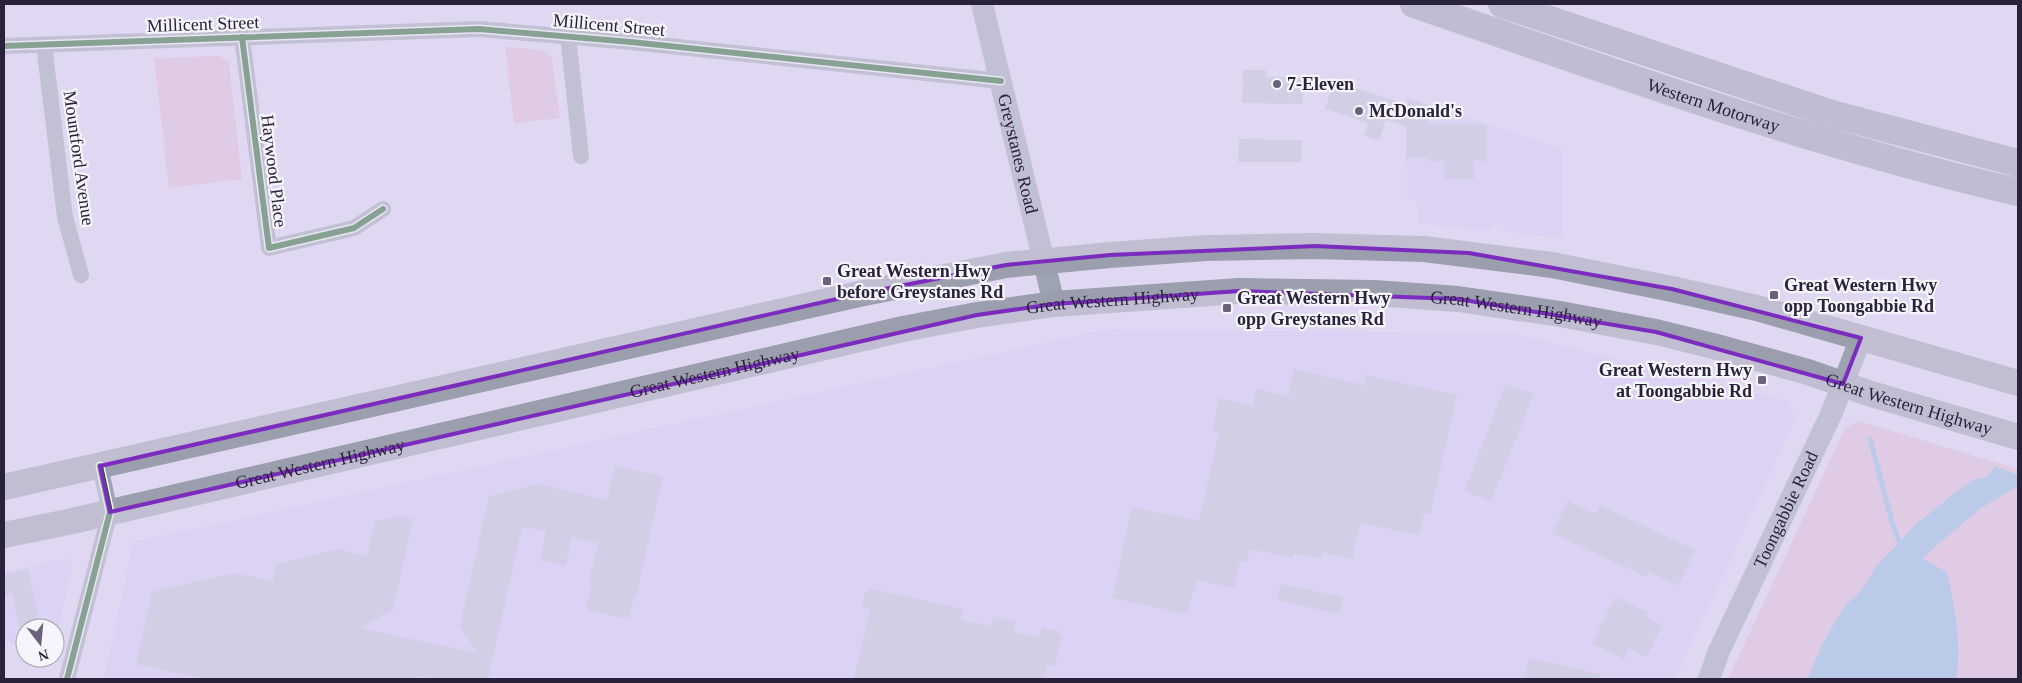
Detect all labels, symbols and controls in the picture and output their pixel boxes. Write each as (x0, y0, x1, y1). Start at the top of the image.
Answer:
street label: Millicent Street (552, 10, 666, 40)
street label: Millicent Street (146, 12, 260, 36)
place label: 7-Eleven (1287, 74, 1354, 94)
street label: Western Motorway (1644, 75, 1782, 136)
marker: 7-Eleven (1271, 78, 1283, 90)
street label: Mountford Avenue (60, 89, 98, 227)
street label: Greystanes Road (994, 92, 1042, 216)
place label: McDonald's (1369, 101, 1462, 121)
marker: McDonald's (1353, 105, 1365, 117)
street label: Haywood Place (257, 113, 291, 229)
place label: Great Western Hwy before Greystanes Rd (837, 261, 1003, 302)
marker: Great Western Hwy before Greystanes Rd (821, 275, 833, 287)
place label: Great Western Hwy opp Toongabbie Rd (1784, 275, 1937, 316)
street label: Great Western Highway (1025, 284, 1200, 318)
street label: Great Western Highway (1430, 287, 1604, 332)
place label: Great Western Hwy opp Greystanes Rd (1237, 288, 1390, 329)
marker: Great Western Hwy opp Toongabbie Rd (1768, 289, 1780, 301)
marker: Great Western Hwy opp Greystanes Rd (1221, 302, 1233, 314)
street label: Great Western Highway (628, 343, 801, 402)
place label: Great Western Hwy at Toongabbie Rd (1599, 360, 1752, 401)
street label: Great Western Highway (1823, 369, 1995, 439)
marker: Great Western Hwy at Toongabbie Rd (1756, 374, 1768, 386)
street label: Great Western Highway (233, 434, 407, 493)
street label: Toongabbie Road (1750, 448, 1822, 572)
north arrow (15, 618, 65, 668)
text: N (37, 646, 50, 664)

